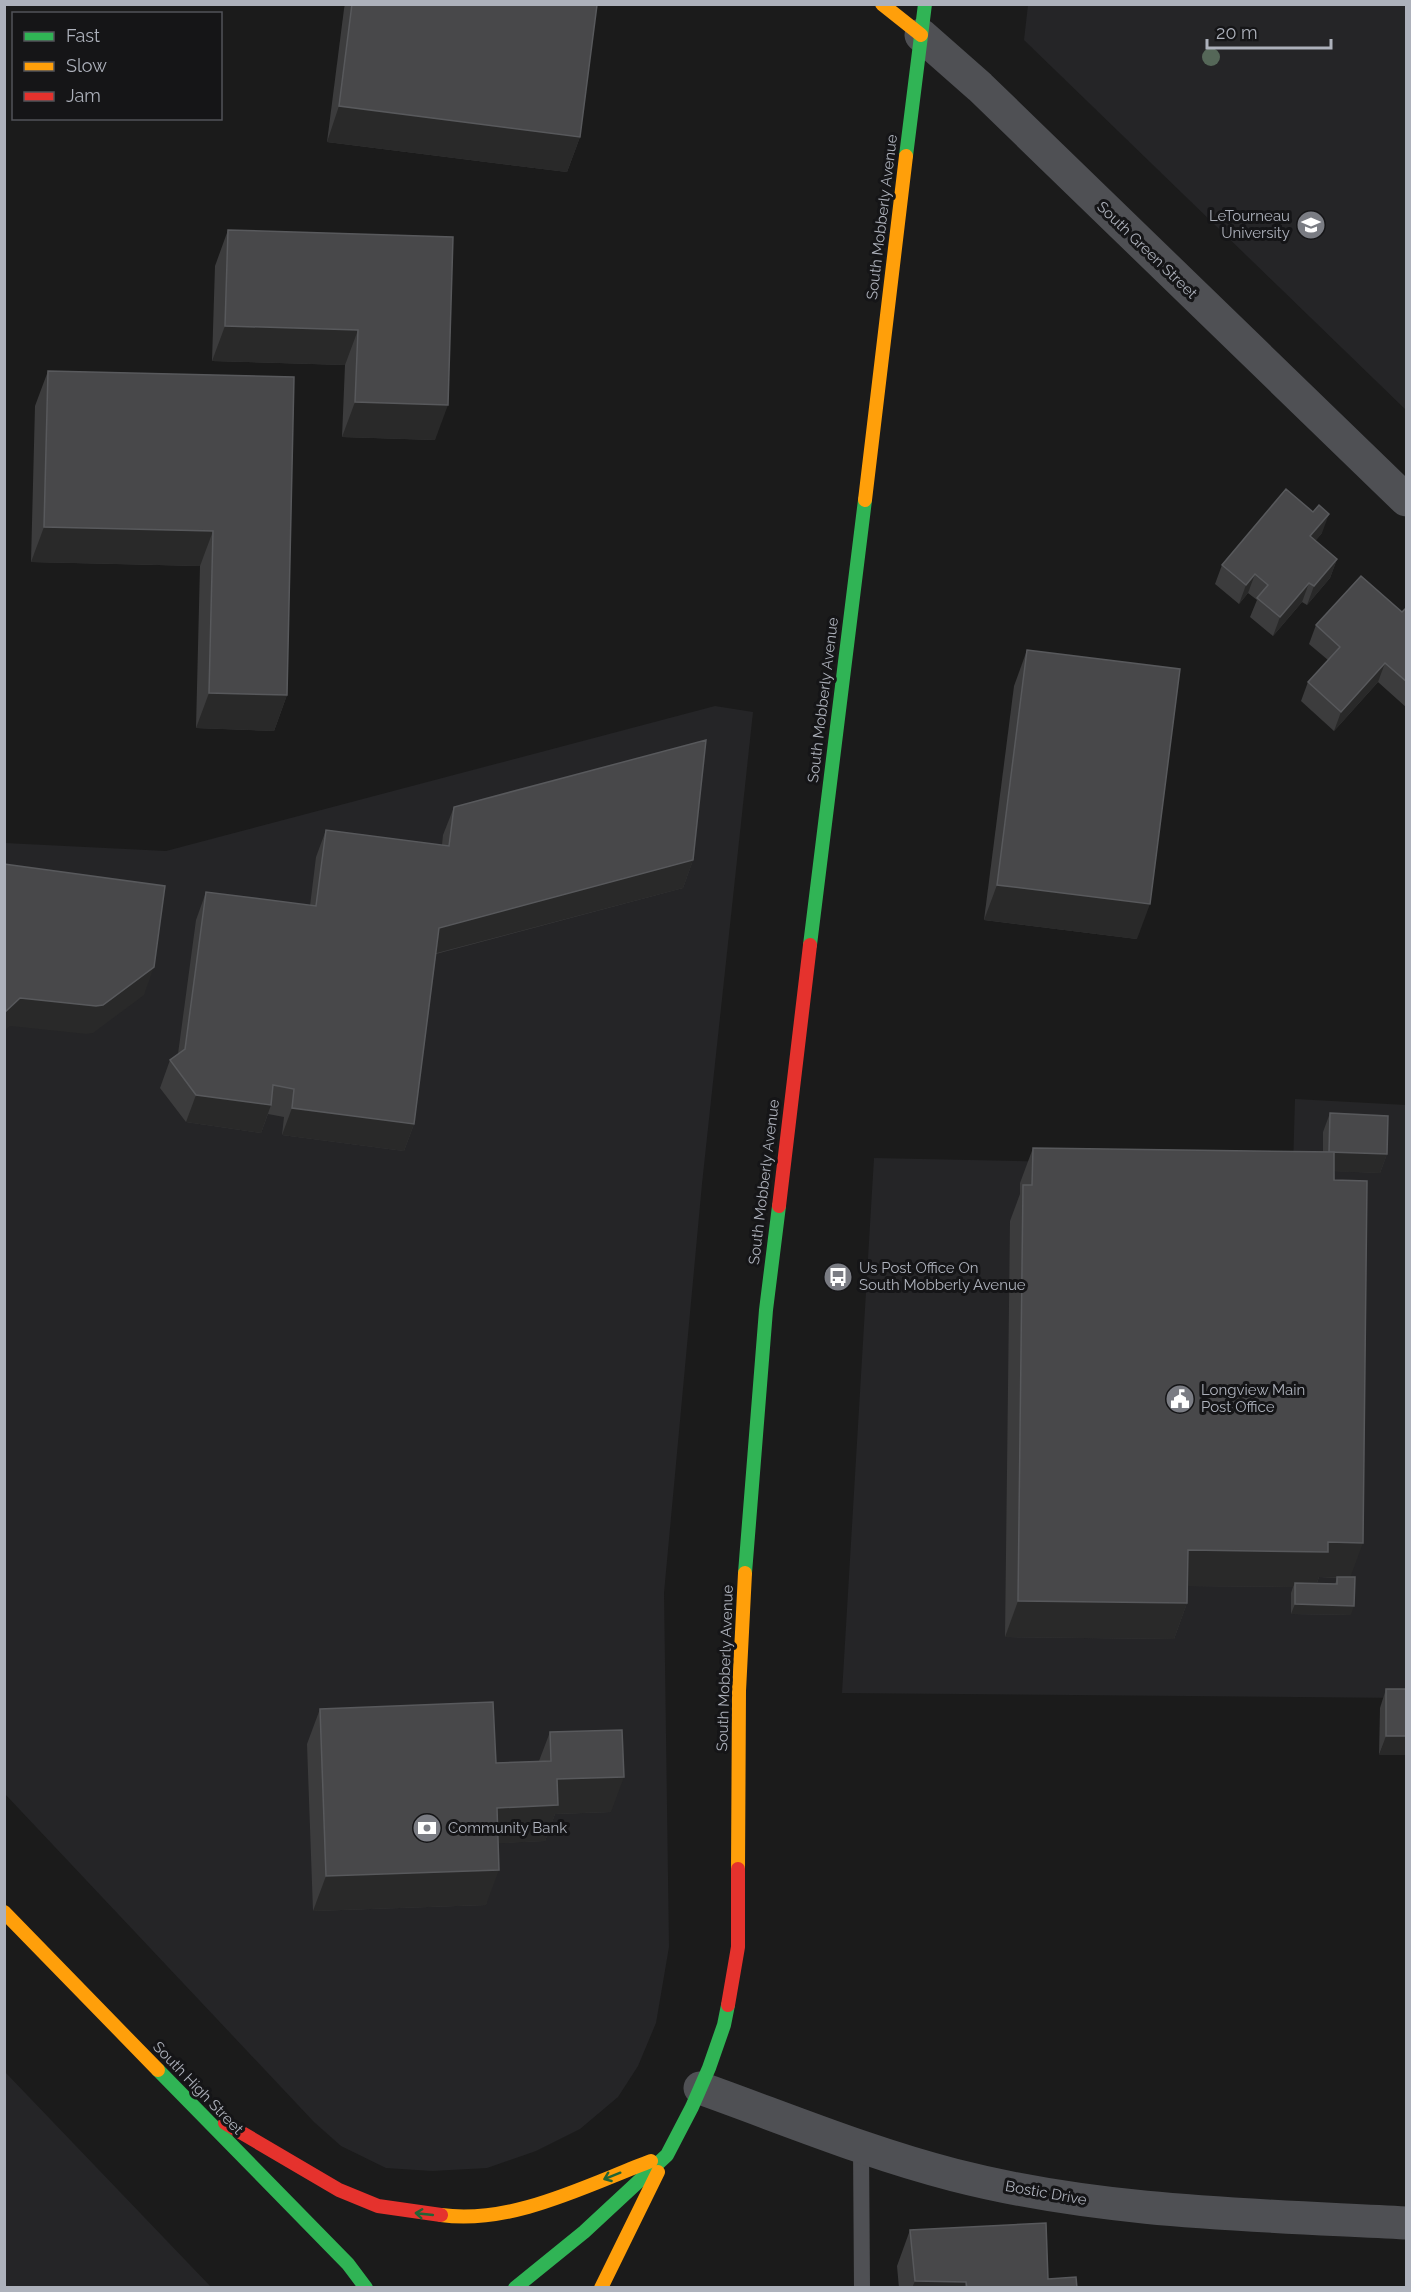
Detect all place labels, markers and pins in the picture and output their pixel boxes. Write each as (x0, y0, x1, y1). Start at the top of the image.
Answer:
place label: LeTourneau University (1209, 207, 1290, 242)
school or university icon: LeTourneau University (1295, 209, 1327, 241)
place label: Us Post Office On South Mobberly Avenue (859, 1259, 1026, 1294)
bus stop icon: Us Post Office On South Mobberly Avenue (822, 1261, 854, 1293)
place label: Longview Main Post Office (1201, 1381, 1305, 1416)
public building icon: Longview Main Post Office (1164, 1383, 1196, 1415)
bank icon: Community Bank (411, 1812, 443, 1844)
place label: Community Bank (448, 1819, 567, 1837)

